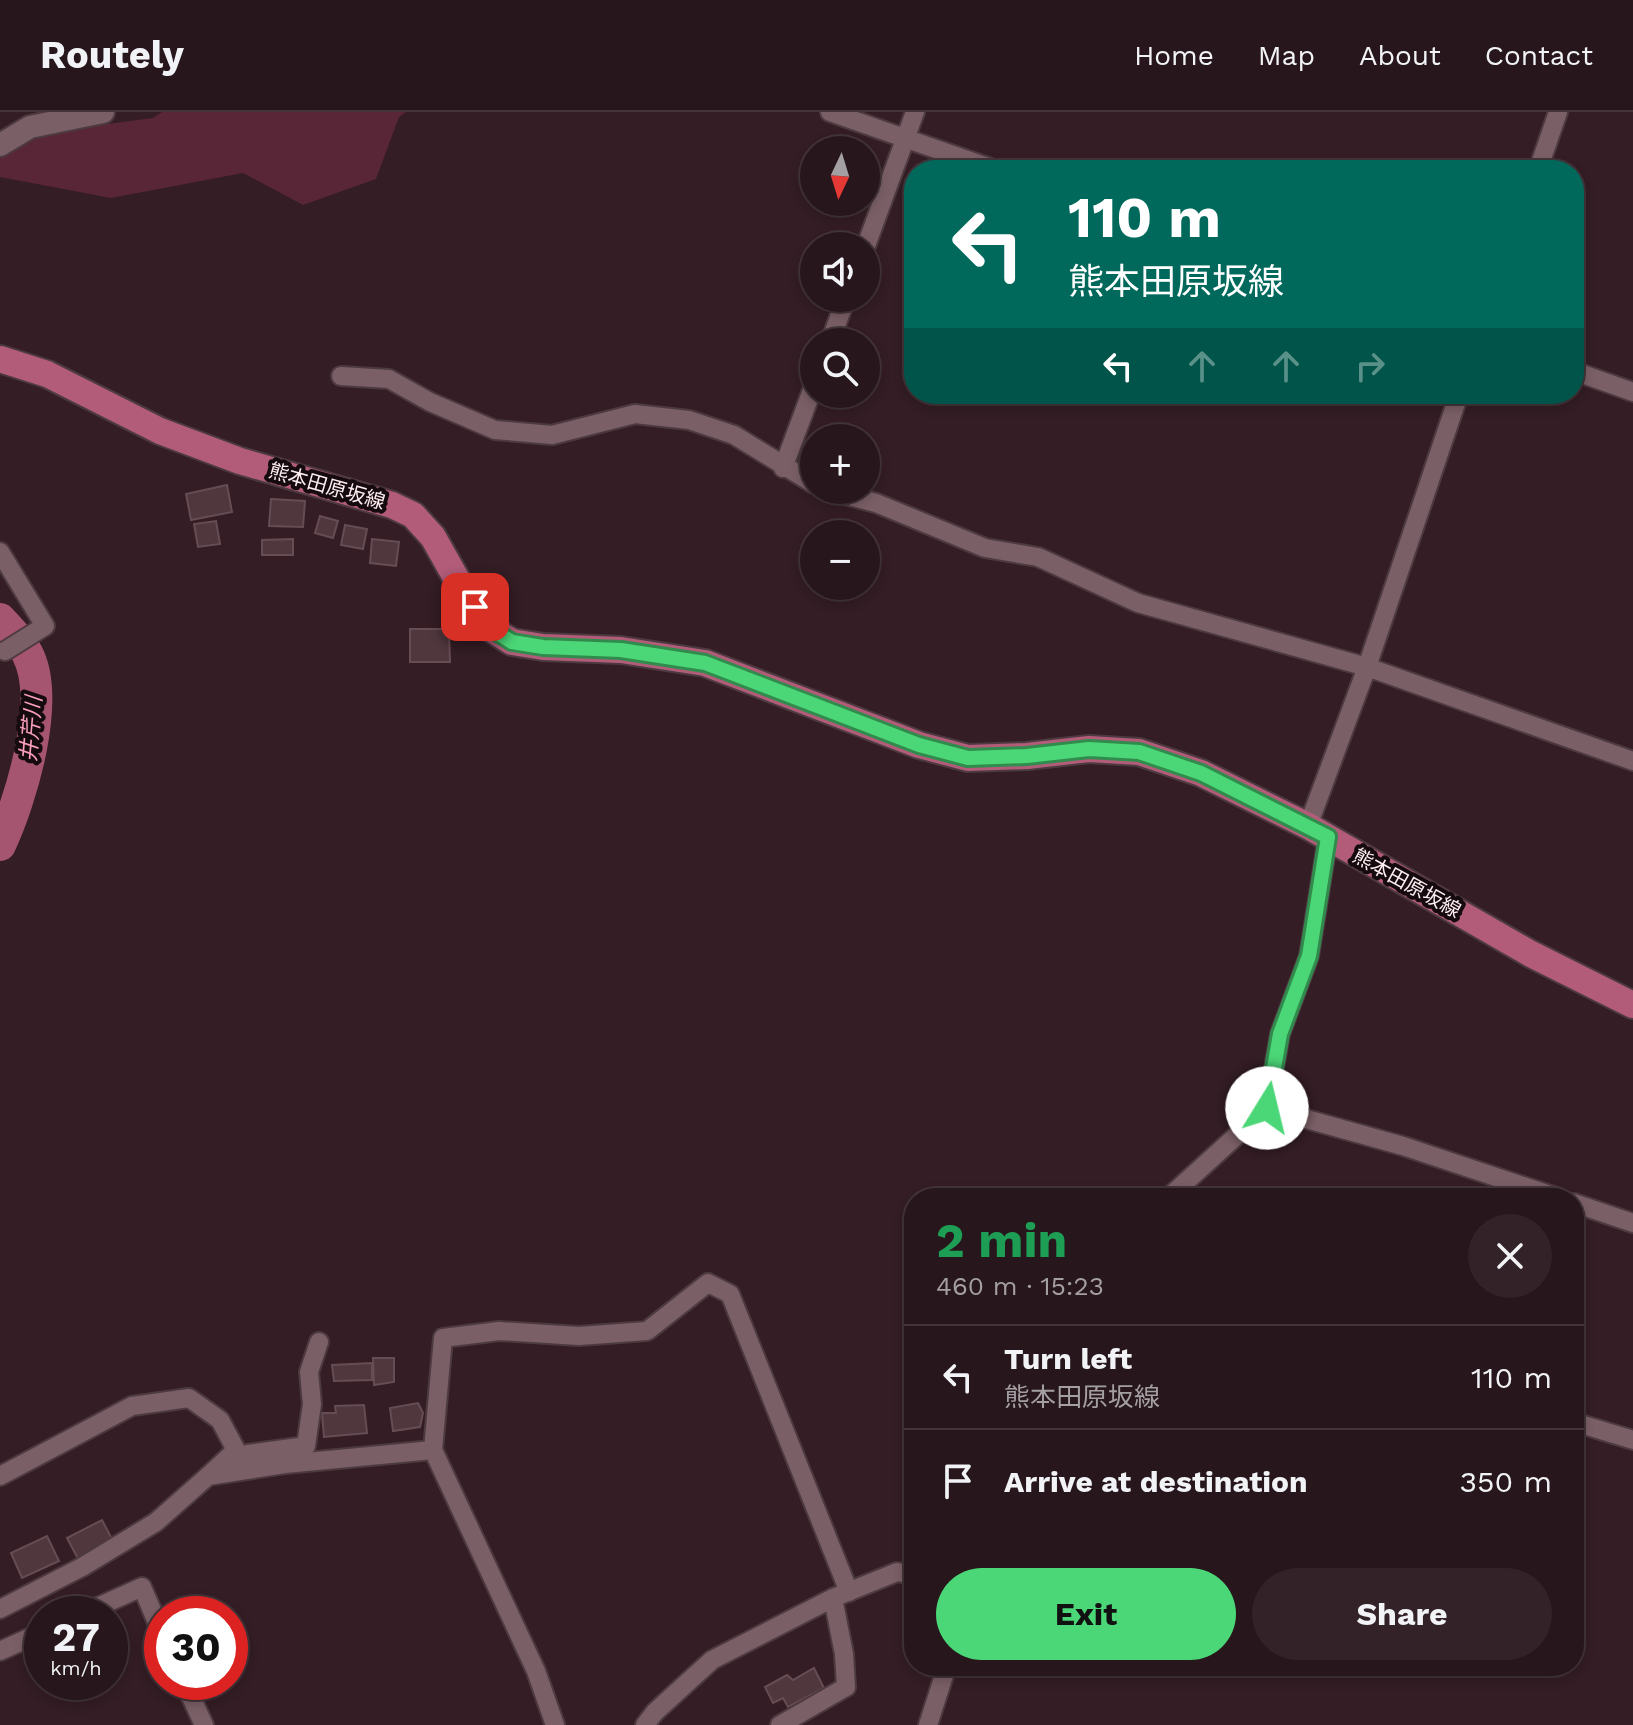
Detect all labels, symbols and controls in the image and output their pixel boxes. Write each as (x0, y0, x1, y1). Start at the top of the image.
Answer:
text: Routely (40, 33, 184, 77)
text: Home (1134, 39, 1214, 72)
text: Map (1258, 39, 1315, 72)
text: About (1359, 39, 1441, 72)
text: Contact (1485, 39, 1593, 72)
north arrow (800, 136, 880, 216)
map controls (800, 136, 880, 600)
text: 110 m (1068, 185, 1221, 251)
icon: left (936, 192, 1040, 296)
button: sound (800, 232, 880, 312)
text: 熊本田原坂線 (1068, 261, 1284, 303)
button: search (800, 328, 880, 408)
icon: left (1096, 344, 1140, 388)
icon: ahead (1180, 344, 1224, 388)
icon: ahead (1264, 344, 1308, 388)
icon: right (1348, 344, 1392, 388)
button: + (800, 424, 880, 504)
street label: 熊本田原坂線 (266, 458, 388, 514)
button: − (800, 520, 880, 600)
pin (441, 573, 509, 641)
icon: arrive (453, 585, 497, 629)
water label: 井芹川 (16, 693, 47, 763)
street label: 熊本田原坂線 (1349, 843, 1465, 923)
position arrow (1225, 1066, 1309, 1150)
text: 2 min (936, 1212, 1067, 1269)
button: close (1468, 1214, 1552, 1298)
text: 460 m · 15:23 (936, 1271, 1104, 1301)
text: Turn left (1004, 1341, 1132, 1376)
icon: left (936, 1355, 980, 1399)
text: 110 m (1471, 1360, 1552, 1395)
text: 熊本田原坂線 (1004, 1382, 1160, 1412)
icon: arrive (936, 1459, 980, 1503)
text: Arrive at destination (1004, 1464, 1308, 1499)
text: 350 m (1460, 1464, 1552, 1499)
button: Exit (936, 1568, 1236, 1660)
button: Share (1252, 1568, 1552, 1660)
speed limit sign: 30 (144, 1596, 248, 1700)
text: 27 (52, 1614, 100, 1661)
text: km/h (50, 1656, 102, 1680)

